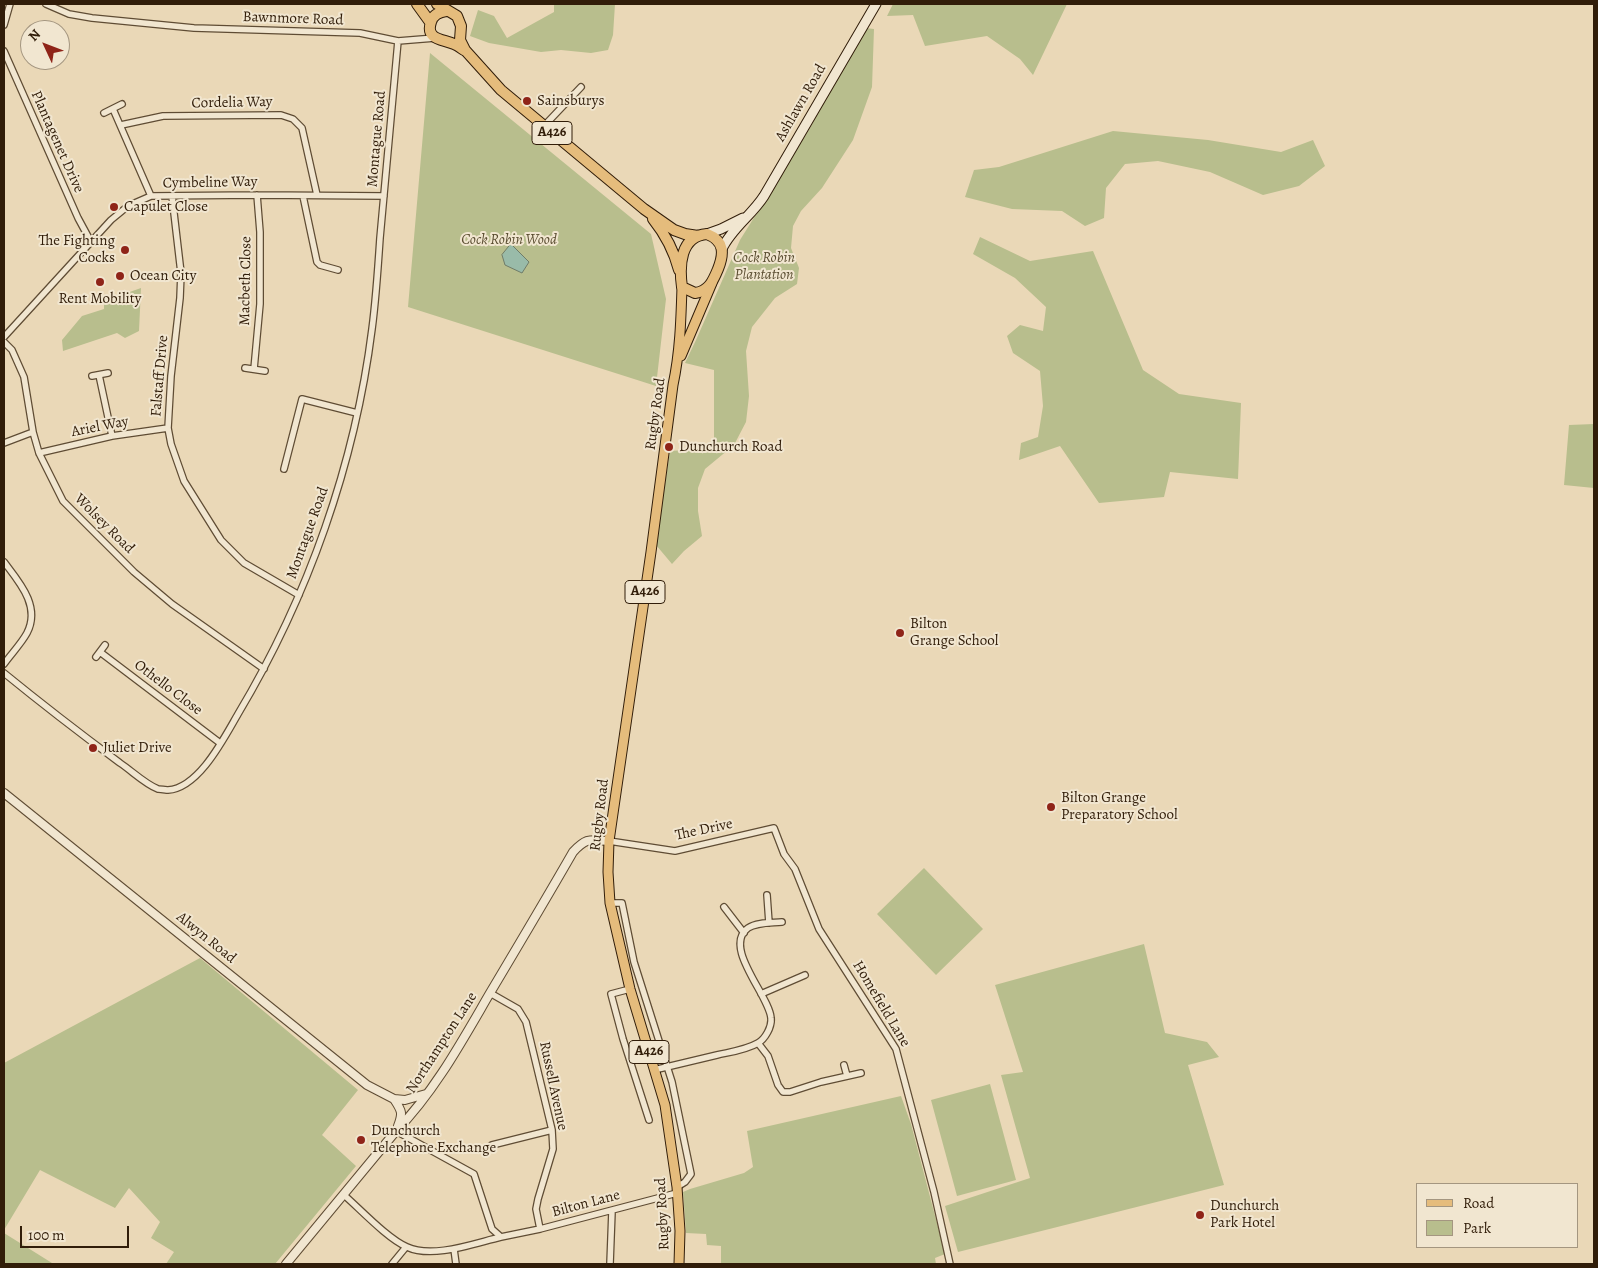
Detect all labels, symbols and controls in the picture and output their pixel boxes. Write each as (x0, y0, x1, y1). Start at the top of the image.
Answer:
street label: Bawnmore Road (242, 8, 344, 30)
north arrow (20, 20, 70, 70)
text: N (24, 25, 45, 45)
street label: Ashlawn Road (772, 61, 830, 145)
street label: Plantagenet Drive (26, 88, 88, 196)
street label: Montague Road (364, 90, 390, 188)
place label: Sainsburys (537, 92, 605, 110)
street label: Cordelia Way (191, 93, 273, 113)
marker: Sainsburys (521, 95, 533, 107)
road number: A426 (532, 122, 572, 144)
street label: Cymbeline Way (162, 173, 258, 193)
place label: Capulet Close (124, 198, 208, 216)
marker: Capulet Close (108, 201, 120, 213)
park label: Cock Robin Wood (461, 231, 557, 249)
place label: The Fighting Cocks (38, 232, 115, 267)
street label: Macbeth Close (236, 236, 256, 326)
marker: The Fighting Cocks (119, 244, 131, 256)
park label: Cock Robin Plantation (733, 249, 795, 284)
place label: Ocean City (130, 267, 196, 285)
marker: Ocean City (114, 270, 126, 282)
marker: Rent Mobility (94, 276, 106, 288)
place label: Rent Mobility (59, 290, 141, 308)
street label: Falstaff Drive (147, 334, 173, 418)
street label: Rugby Road (642, 377, 670, 451)
street label: Ariel Way (70, 413, 130, 441)
place label: Dunchurch Road (679, 438, 783, 456)
marker: Dunchurch Road (663, 441, 675, 453)
street label: Montague Road (283, 485, 333, 581)
street label: Wolsey Road (70, 490, 138, 558)
road number: A426 (625, 580, 665, 604)
place label: Bilton Grange School (910, 615, 998, 650)
marker: Bilton Grange School (894, 627, 906, 639)
street label: Othello Close (130, 656, 206, 720)
place label: Juliet Drive (103, 739, 172, 757)
marker: Juliet Drive (87, 742, 99, 754)
street label: Rugby Road (587, 778, 613, 852)
place label: Bilton Grange Preparatory School (1061, 789, 1178, 824)
marker: Bilton Grange Preparatory School (1045, 801, 1057, 813)
street label: The Drive (674, 815, 734, 845)
street label: Alwyn Road (172, 908, 240, 968)
street label: Homefield Lane (848, 958, 914, 1050)
street label: Northampton Lane (403, 989, 481, 1097)
street label: Russell Avenue (535, 1040, 571, 1132)
road number: A426 (629, 1040, 669, 1064)
place label: Dunchurch Telephone Exchange (371, 1122, 496, 1157)
marker: Dunchurch Telephone Exchange (355, 1134, 367, 1146)
street label: Rugby Road (652, 1177, 674, 1251)
legend (1416, 1183, 1578, 1248)
street label: Bilton Lane (550, 1186, 622, 1222)
text: Road (1463, 1193, 1494, 1213)
place label: Dunchurch Park Hotel (1210, 1197, 1279, 1232)
marker: Dunchurch Park Hotel (1194, 1209, 1206, 1221)
scale bar (22, 1216, 131, 1248)
text: Park (1463, 1218, 1491, 1238)
text: 100 m (28, 1225, 65, 1245)

